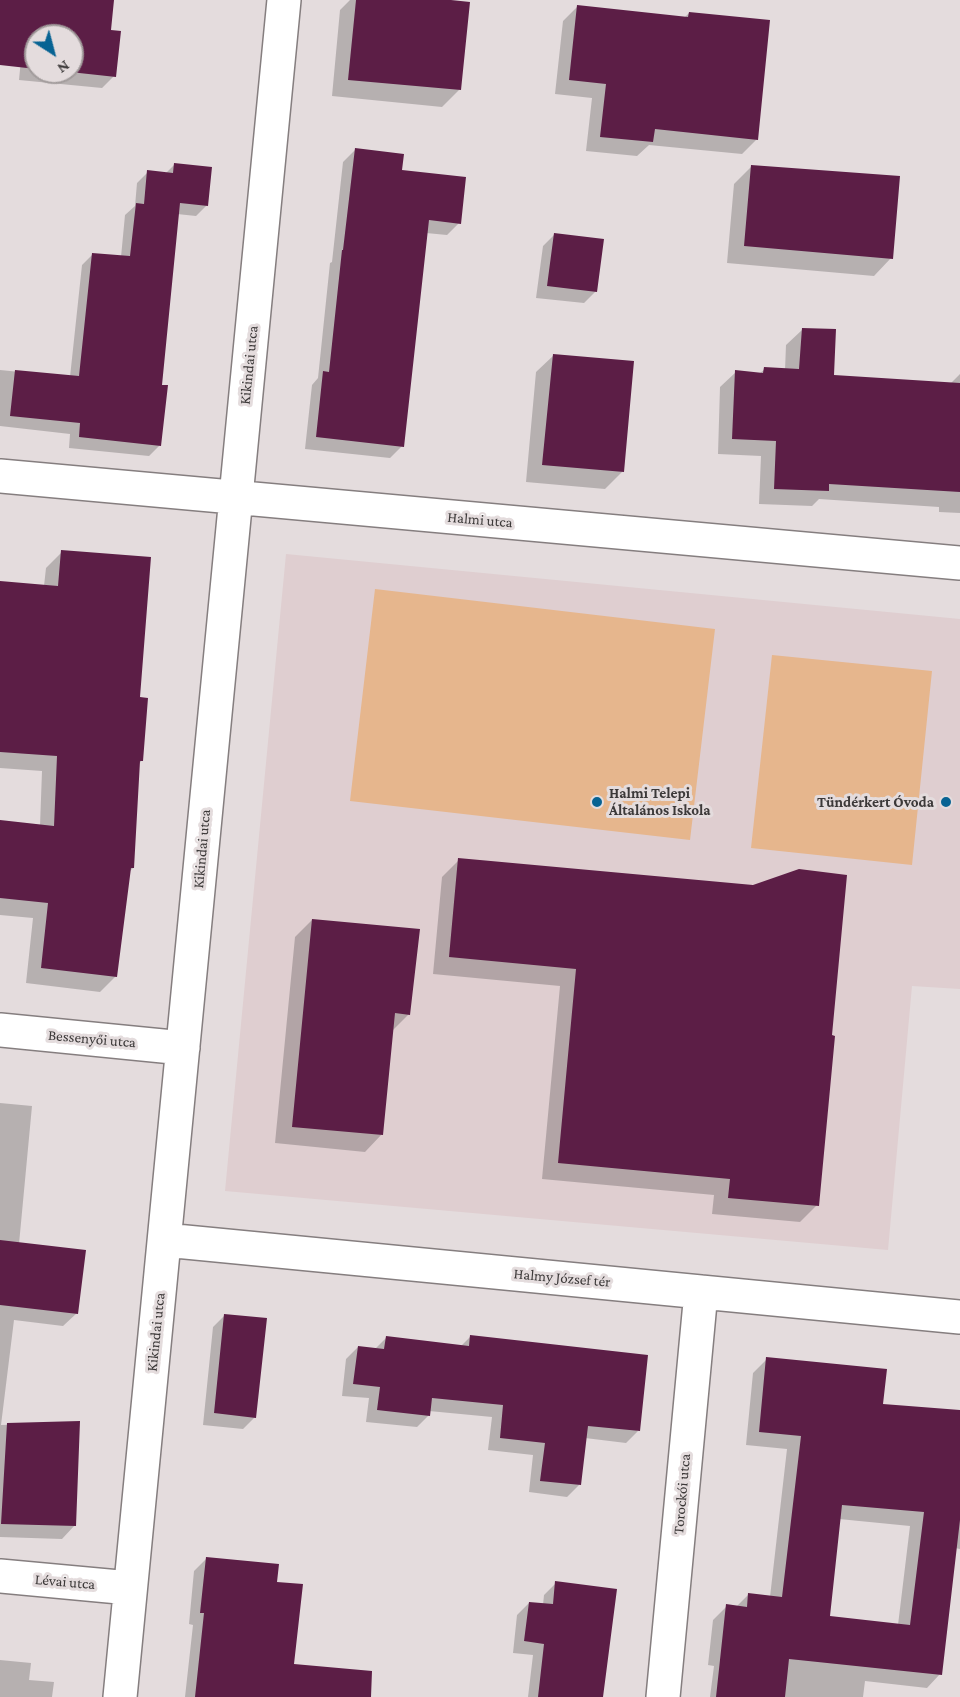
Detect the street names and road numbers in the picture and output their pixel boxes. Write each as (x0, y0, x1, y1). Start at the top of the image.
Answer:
street label: Kikindai utca (236, 325, 262, 405)
street label: Halmi utca (447, 508, 513, 532)
street label: Kikindai utca (190, 809, 214, 889)
street label: Bessenyői utca (47, 1026, 137, 1052)
street label: Halmy József tér (513, 1265, 611, 1291)
street label: Kikindai utca (143, 1292, 169, 1372)
street label: Torockói utca (670, 1453, 694, 1535)
street label: Lévai utca (34, 1570, 96, 1594)

